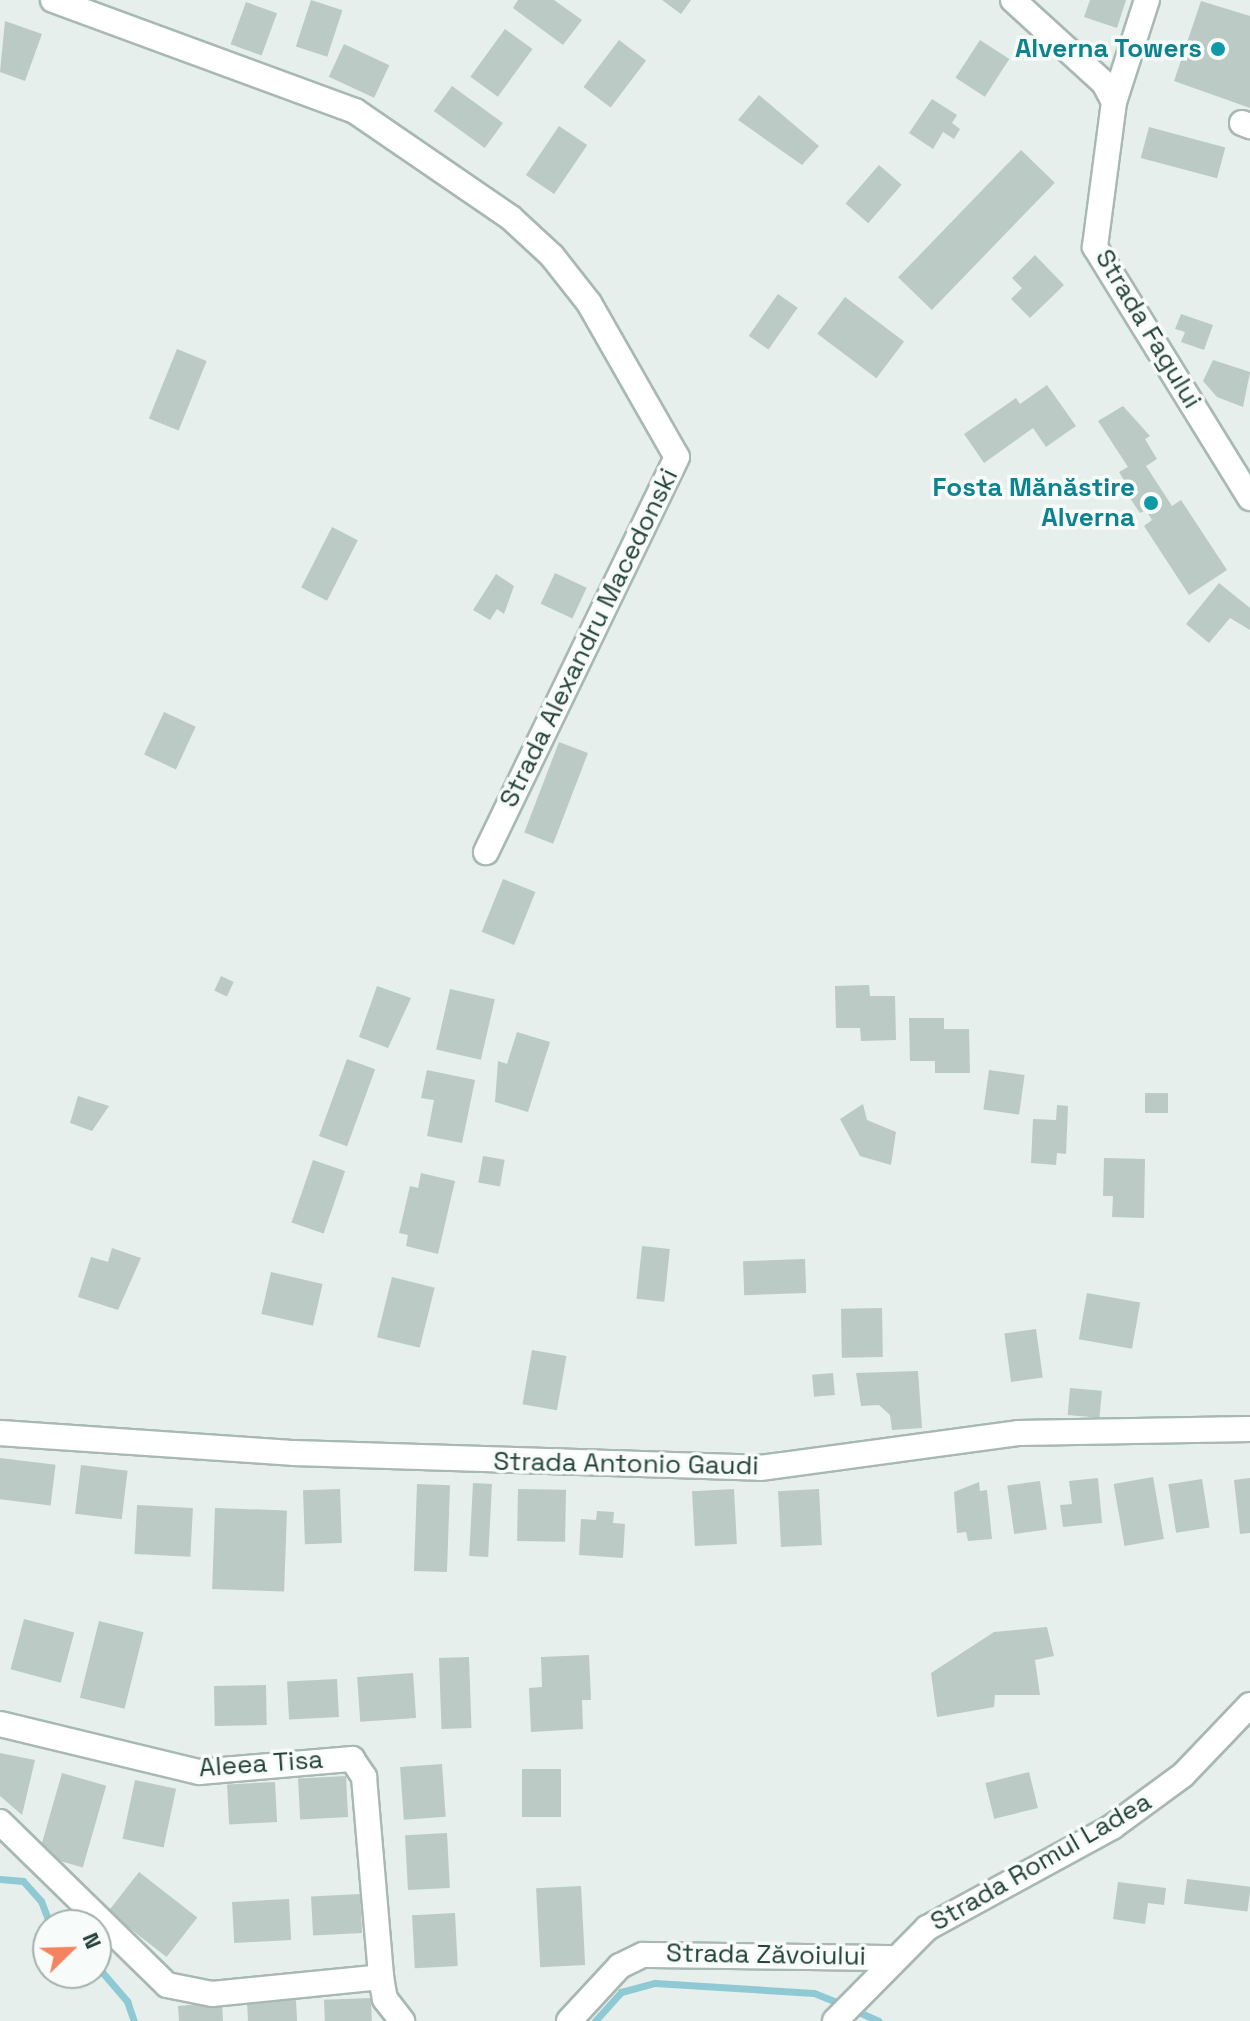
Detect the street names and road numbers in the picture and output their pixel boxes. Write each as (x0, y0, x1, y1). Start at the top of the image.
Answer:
street label: Strada Fagului (1088, 244, 1208, 414)
street label: Strada Alexandru Macedonski (493, 463, 685, 813)
street label: Strada Antonio Gaudi (493, 1446, 759, 1482)
street label: Aleea Tisa (197, 1744, 325, 1784)
street label: Strada Romul Ladea (925, 1786, 1157, 1938)
street label: Strada Zăvoiului (666, 1938, 866, 1972)

